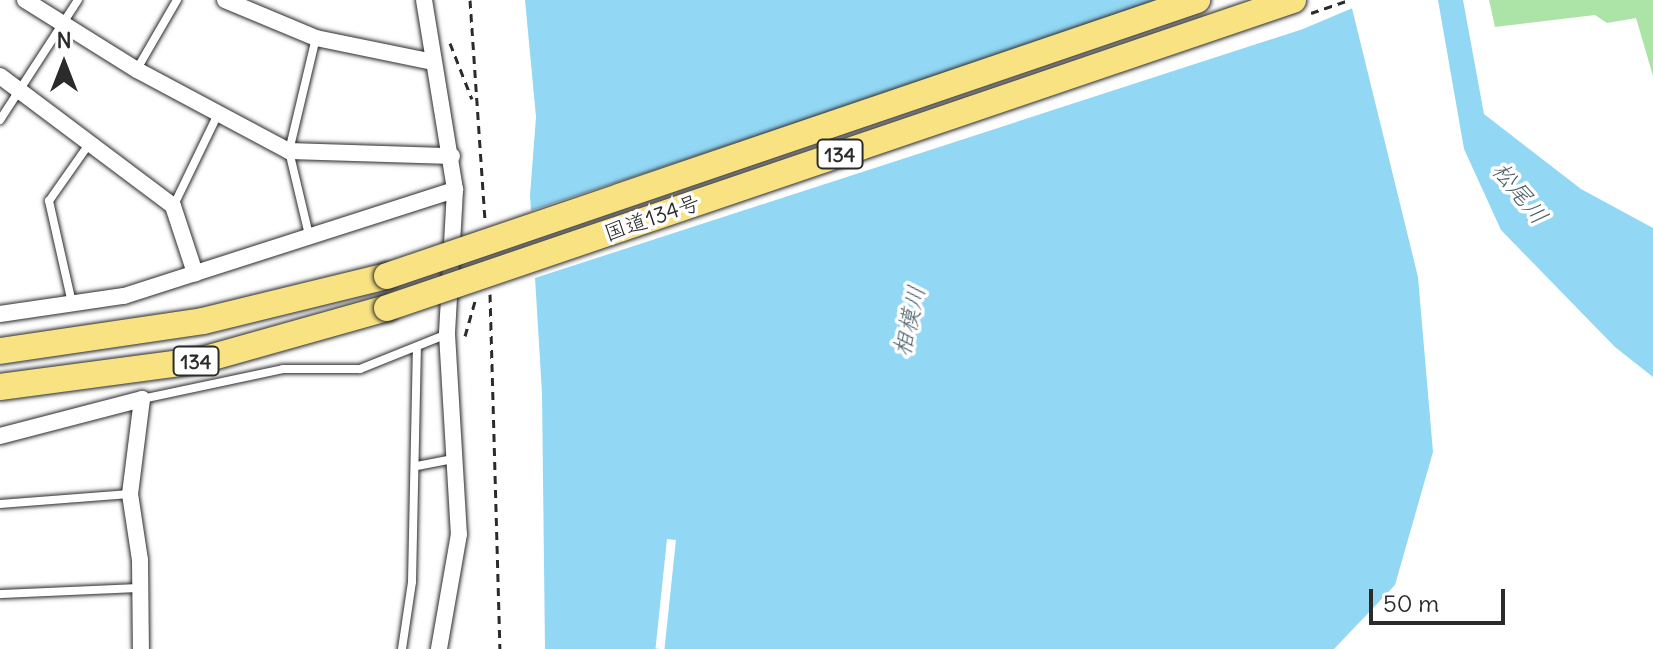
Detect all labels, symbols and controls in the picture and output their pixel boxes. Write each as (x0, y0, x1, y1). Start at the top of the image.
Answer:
north arrow (24, 24, 104, 104)
text: N (56, 26, 72, 54)
road number: 134 (816, 138, 864, 170)
water label: 松尾川 (1486, 156, 1554, 230)
street label: 国道134号 (600, 189, 704, 247)
water label: 相模川 (887, 283, 931, 359)
road number: 134 (172, 345, 220, 377)
scale bar (1373, 573, 1509, 623)
text: 50 m (1383, 588, 1439, 618)

